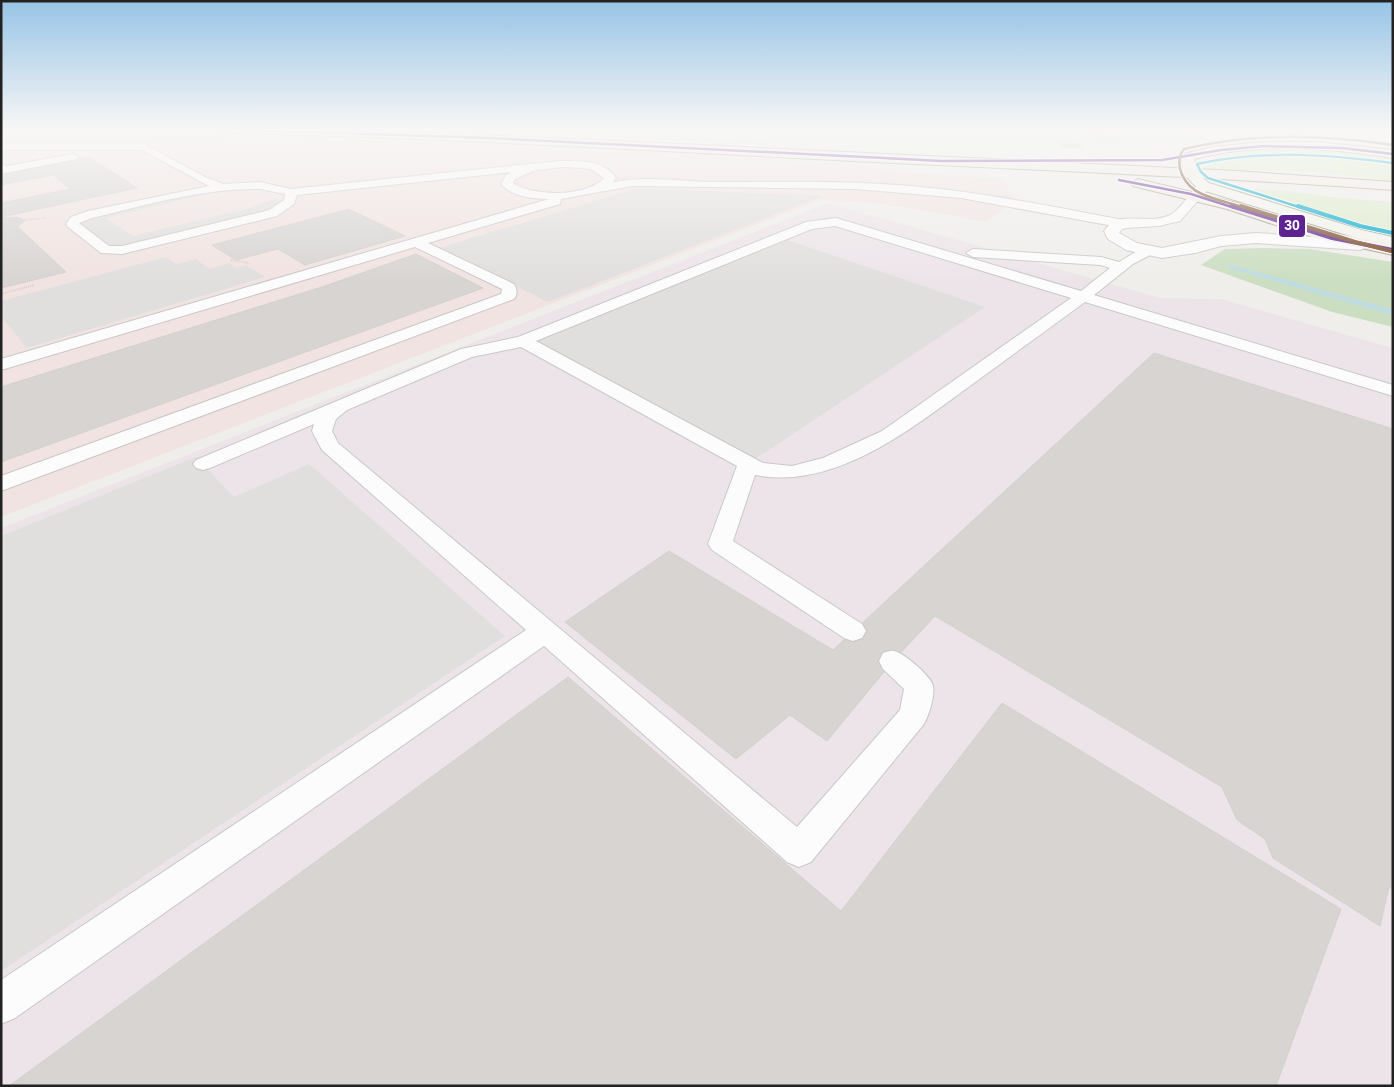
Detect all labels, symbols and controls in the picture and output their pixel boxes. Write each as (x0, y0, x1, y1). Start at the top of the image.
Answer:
line badge: 30 (1278, 214, 1306, 238)
text: 30 (1284, 217, 1300, 233)

